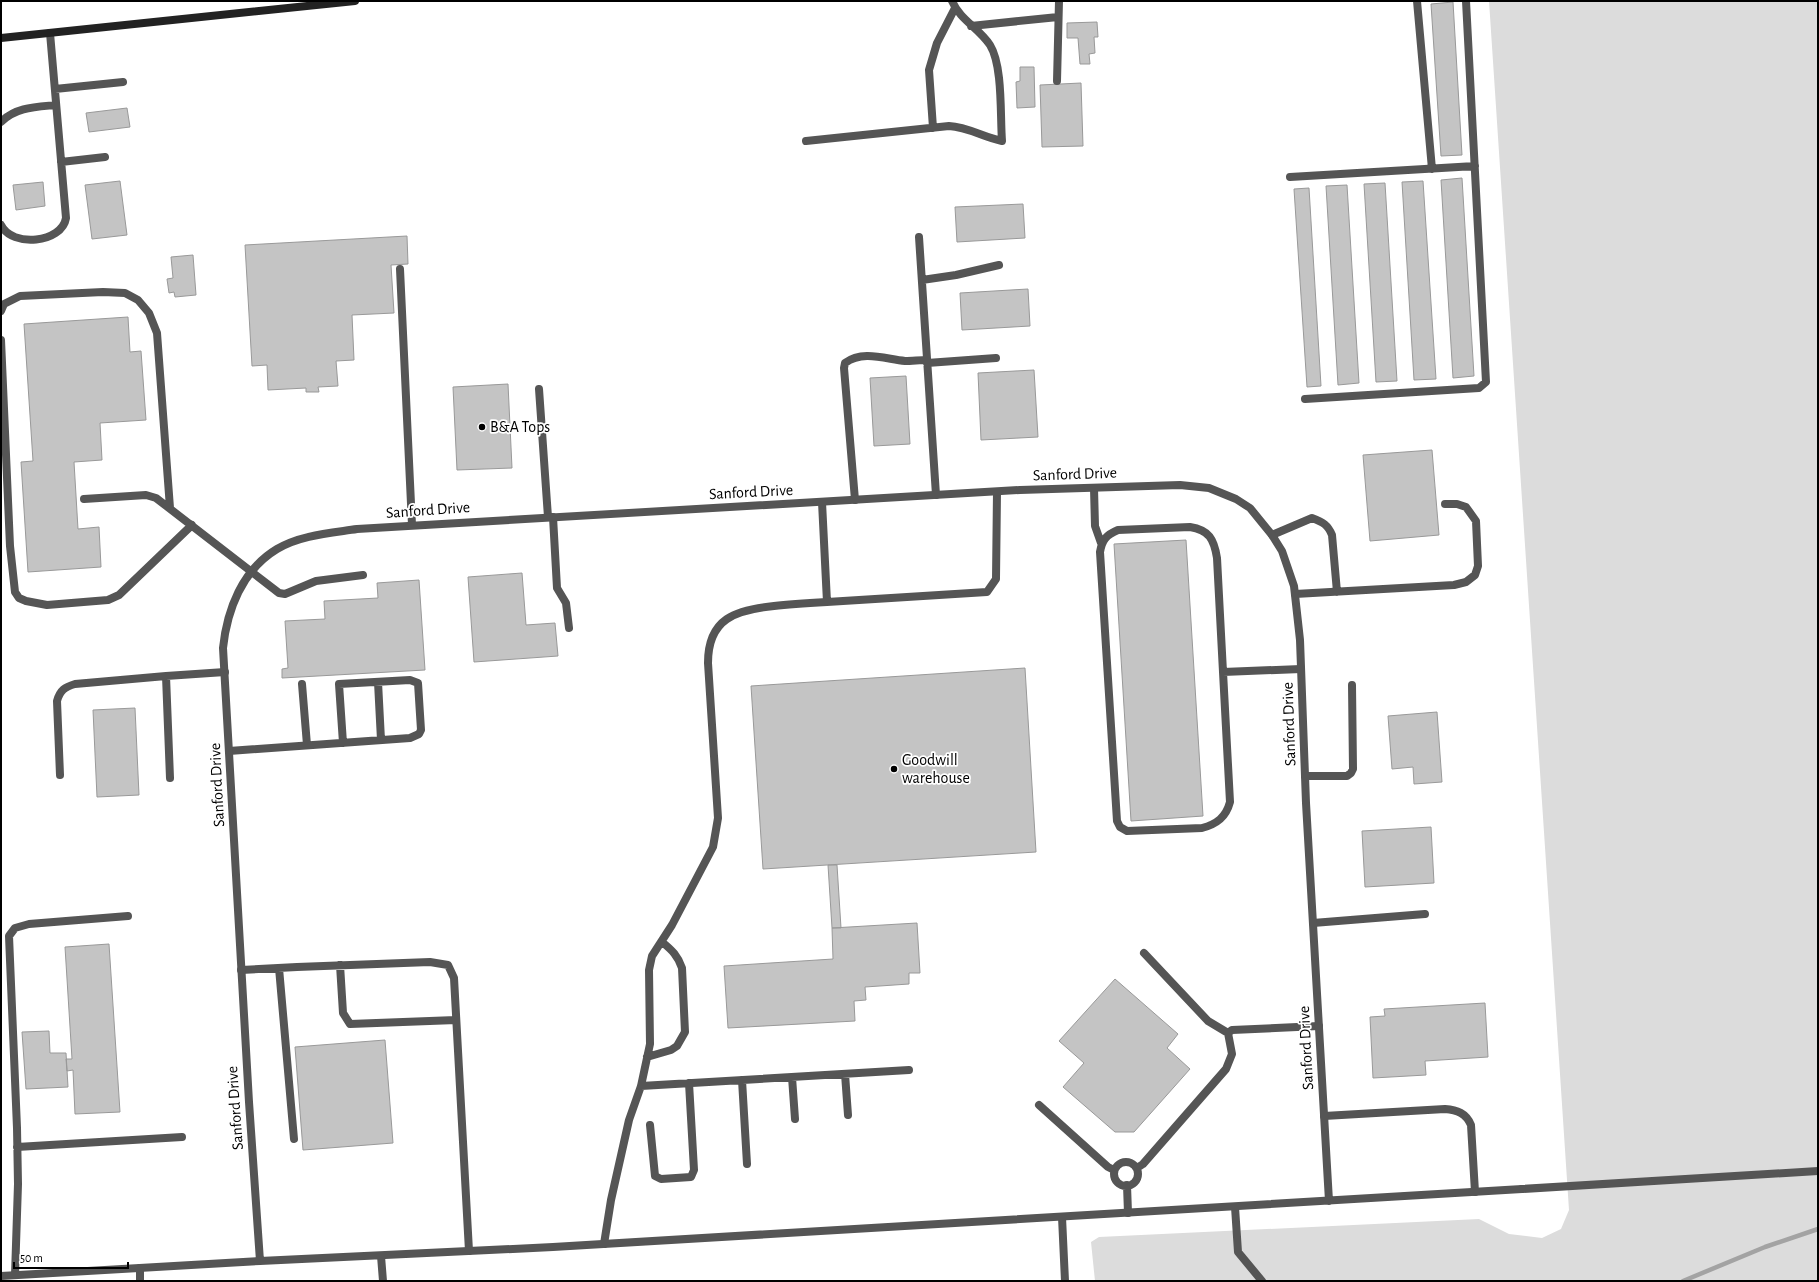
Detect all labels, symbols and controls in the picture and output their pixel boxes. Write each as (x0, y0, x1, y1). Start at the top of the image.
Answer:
place label: B&A Tops (490, 419, 550, 435)
marker: B&A Tops (477, 422, 487, 432)
street label: Sanford Drive (1033, 465, 1117, 483)
street label: Sanford Drive (709, 482, 793, 502)
street label: Sanford Drive (385, 499, 471, 521)
street label: Sanford Drive (1280, 682, 1298, 766)
street label: Sanford Drive (207, 743, 227, 827)
place label: Goodwill warehouse (902, 752, 970, 786)
marker: Goodwill warehouse (889, 764, 899, 774)
street label: Sanford Drive (1296, 1006, 1316, 1090)
street label: Sanford Drive (224, 1065, 246, 1151)
scale bar (14, 1244, 128, 1270)
text: 50 m (20, 1252, 43, 1264)

